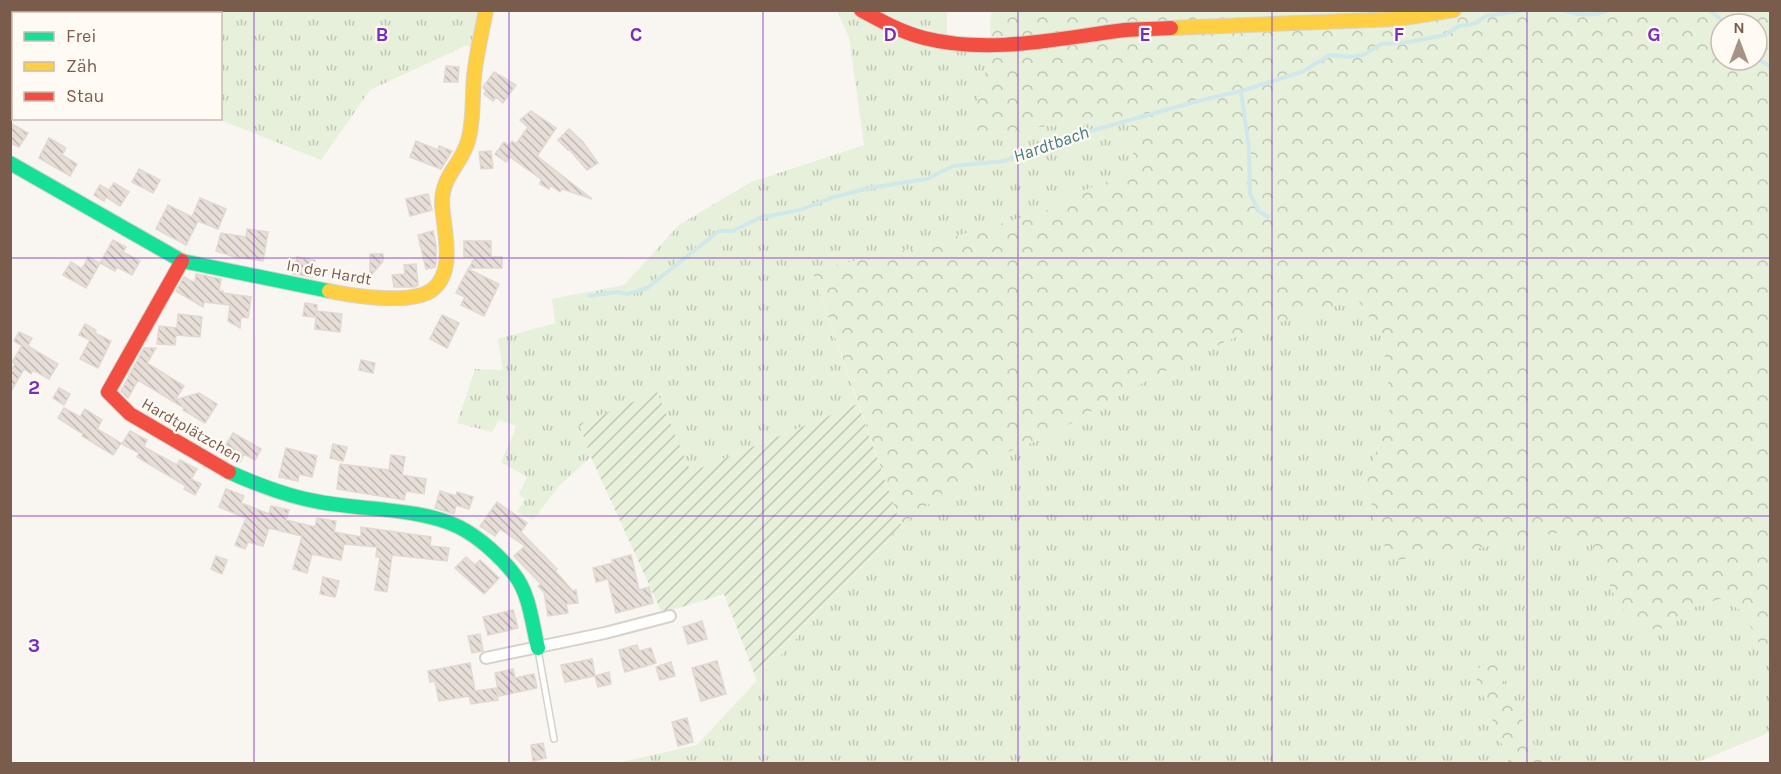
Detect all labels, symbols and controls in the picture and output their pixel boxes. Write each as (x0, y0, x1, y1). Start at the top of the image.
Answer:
legend (12, 12, 222, 120)
north arrow (1709, 12, 1769, 72)
text: N (1733, 18, 1745, 37)
text: B (376, 23, 388, 46)
text: C (630, 23, 642, 46)
text: D (883, 23, 897, 46)
text: E (1139, 23, 1151, 46)
text: F (1394, 23, 1405, 46)
text: G (1647, 23, 1661, 46)
text: Frei (66, 25, 97, 47)
text: Zäh (66, 55, 97, 77)
text: Stau (66, 85, 104, 107)
water label: Hardtbach (1010, 121, 1092, 167)
street label: In der Hardt (285, 255, 373, 289)
text: 2 (28, 376, 40, 399)
street label: Hardtplätzchen (138, 394, 246, 466)
text: 3 (28, 634, 40, 657)

